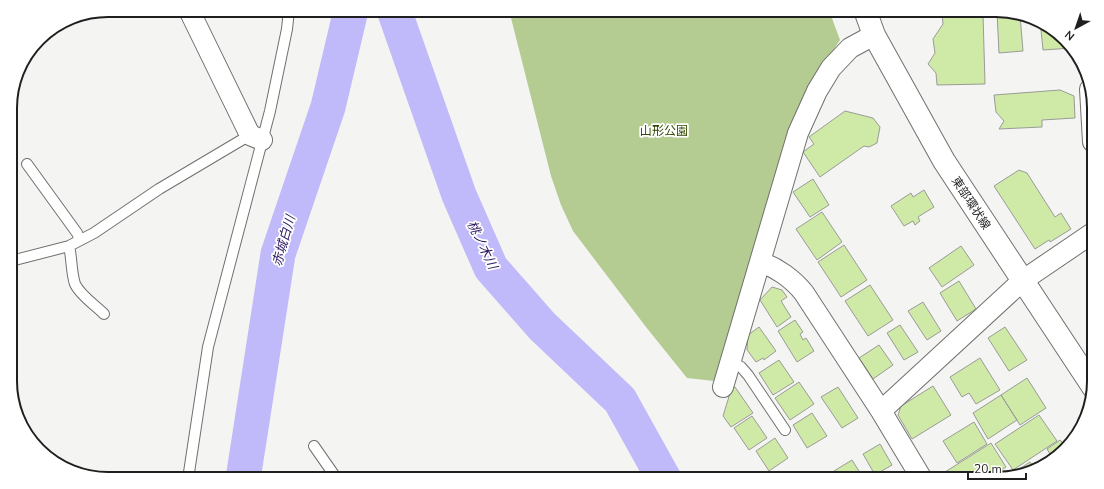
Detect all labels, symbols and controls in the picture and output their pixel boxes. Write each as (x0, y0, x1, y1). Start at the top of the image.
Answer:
north arrow (1056, 8, 1096, 48)
text: N (1062, 27, 1078, 44)
park label: 山形公園 (640, 123, 688, 139)
street label: 東部環状線 (948, 173, 994, 233)
water label: 赤城白川 (268, 212, 300, 268)
water label: 桃ノ木川 (463, 218, 502, 274)
scale bar (968, 455, 1026, 481)
text: 20 m (974, 461, 1002, 477)

